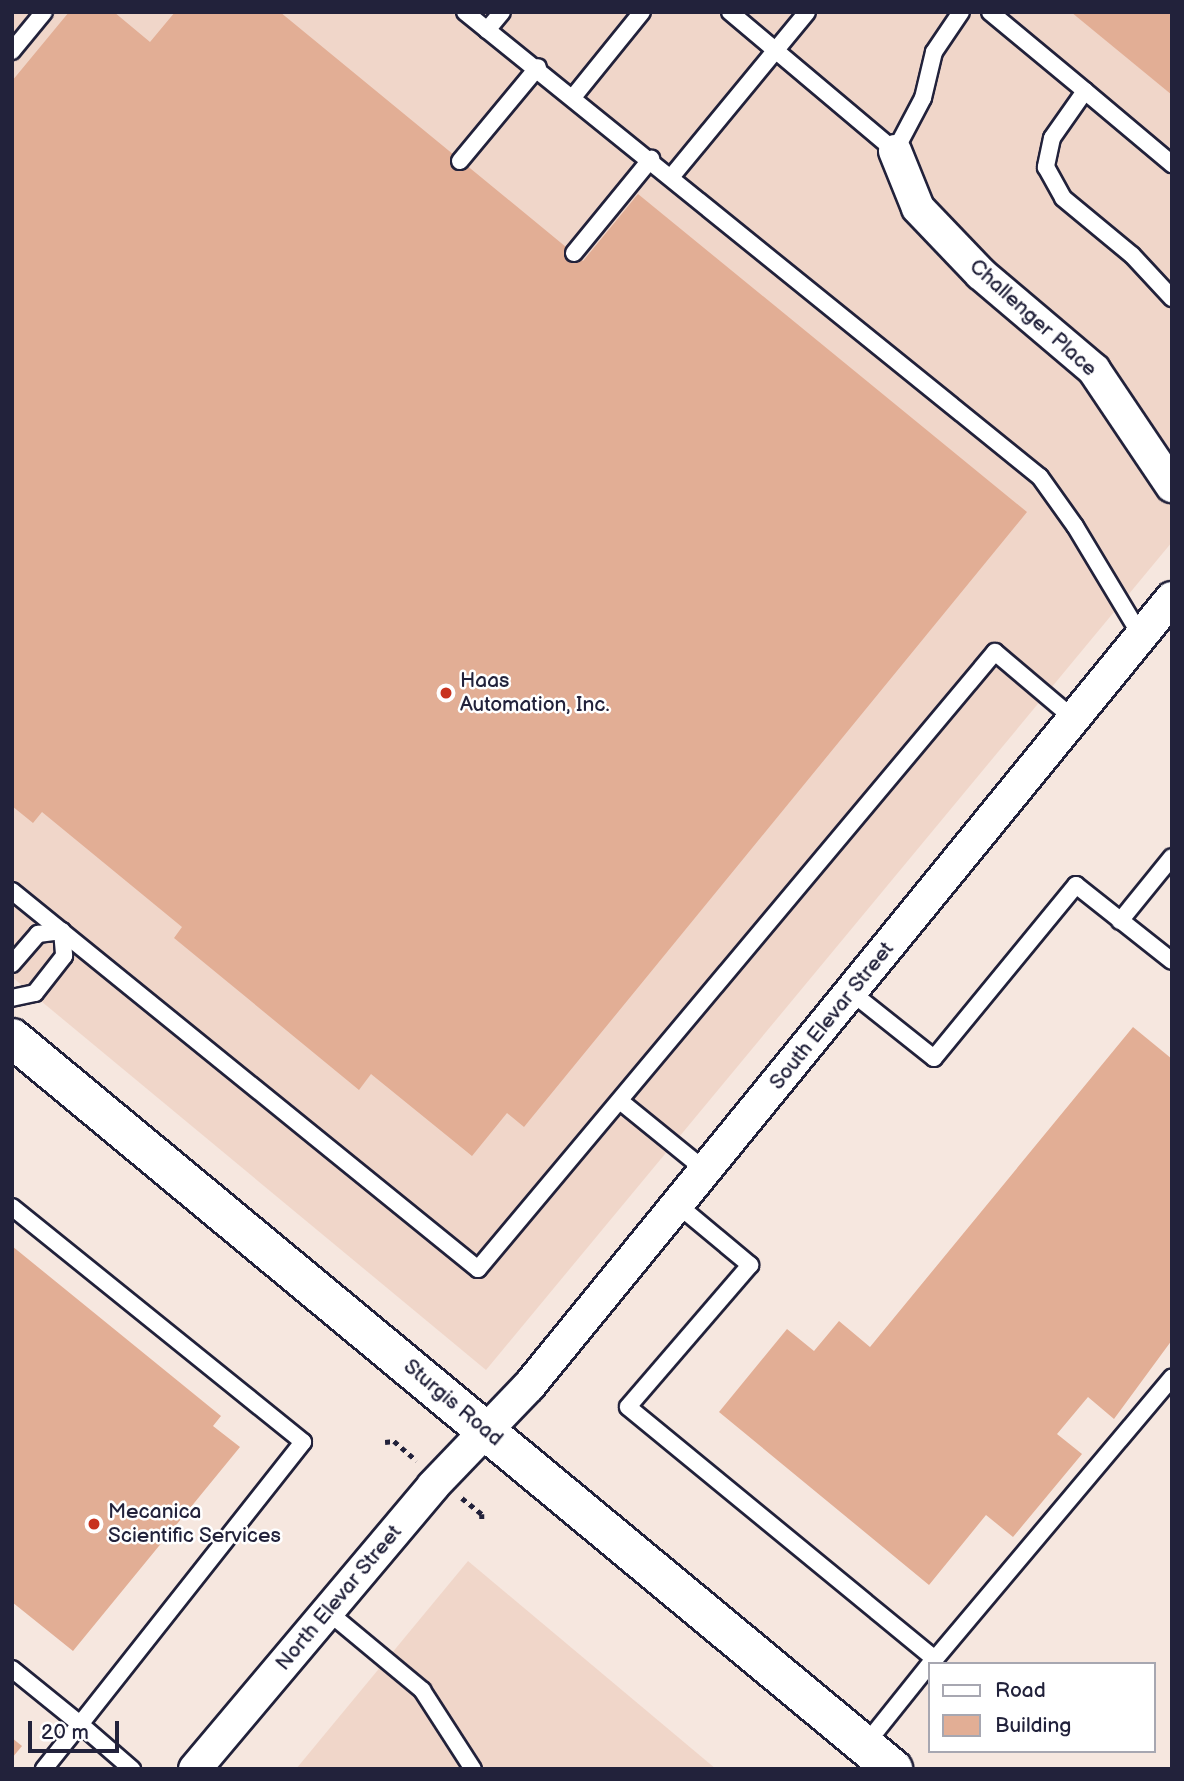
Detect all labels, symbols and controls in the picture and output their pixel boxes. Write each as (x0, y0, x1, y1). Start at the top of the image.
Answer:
street label: Challenger Place (964, 254, 1102, 382)
place label: Haas Automation, Inc. (460, 668, 610, 718)
marker: Haas Automation, Inc. (438, 685, 454, 701)
street label: South Elevar Street (765, 937, 899, 1095)
street label: Sturgis Road (398, 1354, 508, 1452)
place label: Mecanica Scientific Services (108, 1499, 281, 1549)
marker: Mecanica Scientific Services (86, 1516, 102, 1532)
street label: North Elevar Street (271, 1520, 407, 1676)
legend (928, 1662, 1156, 1753)
text: Road (995, 1678, 1046, 1703)
scale bar (32, 1708, 122, 1752)
text: Building (995, 1713, 1071, 1738)
text: 20 m (41, 1720, 89, 1745)

